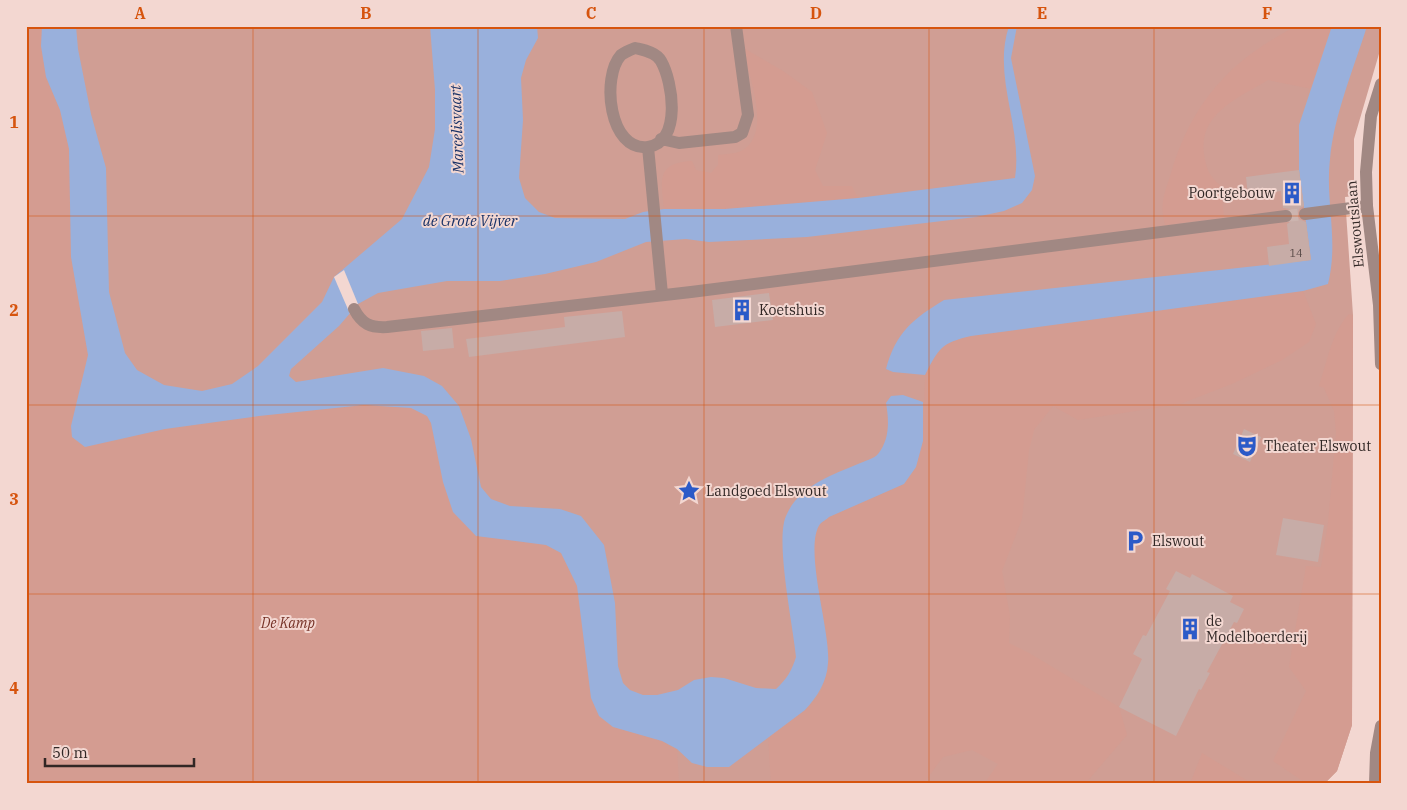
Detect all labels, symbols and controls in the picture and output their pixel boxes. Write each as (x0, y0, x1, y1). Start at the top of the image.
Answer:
text: A (134, 3, 146, 23)
text: B (360, 3, 372, 23)
text: C (586, 3, 596, 23)
text: D (810, 3, 822, 23)
text: E (1037, 3, 1047, 23)
text: F (1262, 3, 1272, 23)
water label: Marcelisvaart (445, 84, 468, 175)
text: 1 (9, 112, 19, 132)
building icon: Poortgebouw (1279, 180, 1305, 206)
street label: Elswoutslaan (1342, 180, 1368, 268)
place label: Poortgebouw (1188, 184, 1275, 202)
water label: de Grote Vijver (423, 211, 518, 230)
house number: 14 (1289, 246, 1303, 260)
building icon: Koetshuis (729, 297, 755, 323)
text: 2 (9, 300, 19, 320)
place label: Koetshuis (759, 301, 825, 319)
theatre icon: Theater Elswout (1234, 433, 1260, 459)
place label: Theater Elswout (1264, 437, 1371, 455)
place icon: Landgoed Elswout (676, 478, 702, 504)
place label: Landgoed Elswout (706, 482, 827, 500)
text: 3 (9, 489, 19, 509)
parking icon: Elswout (1122, 528, 1148, 554)
place label: Elswout (1152, 532, 1204, 550)
place label: de Modelboerderij (1206, 612, 1308, 646)
park label: De Kamp (260, 614, 315, 632)
building icon: de Modelboerderij (1177, 616, 1203, 642)
text: 4 (9, 678, 19, 698)
scale bar (45, 735, 194, 767)
text: 50 m (52, 743, 88, 762)

